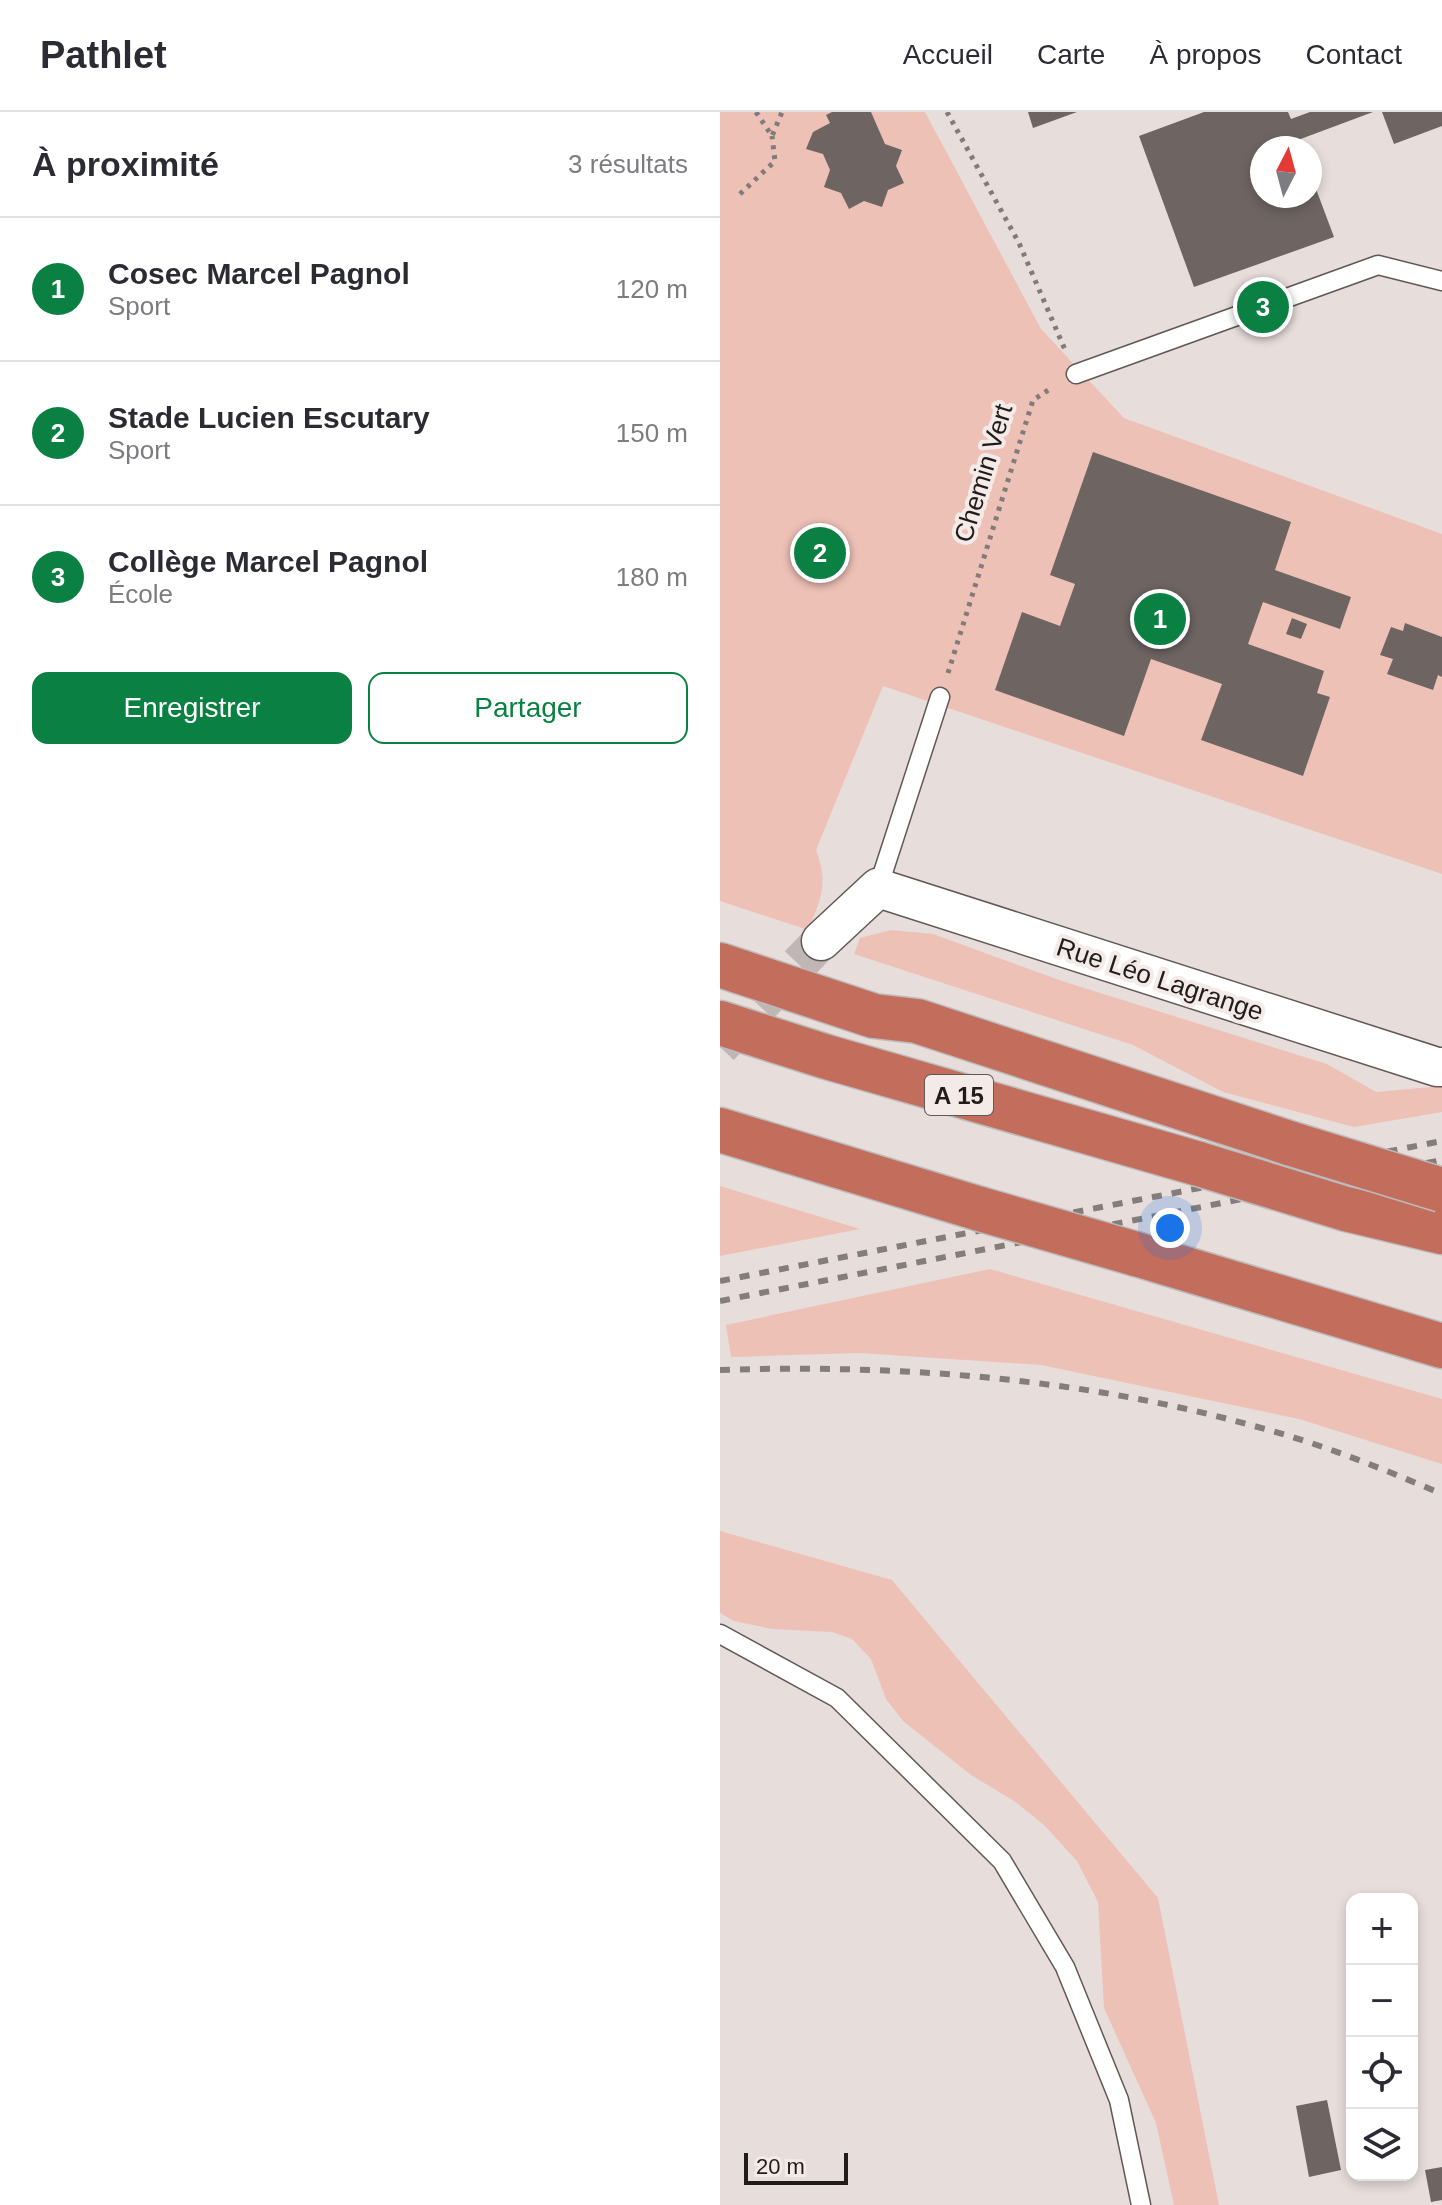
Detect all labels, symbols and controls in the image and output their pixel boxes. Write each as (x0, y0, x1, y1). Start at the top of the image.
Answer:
text: Pathlet (40, 34, 167, 76)
text: Accueil (903, 39, 993, 70)
text: Carte (1037, 39, 1105, 70)
text: À propos (1149, 39, 1262, 70)
text: Contact (1306, 39, 1402, 70)
north arrow (1250, 136, 1322, 208)
text: À proximité (32, 145, 219, 183)
text: 3 résultats (568, 149, 688, 179)
text: Cosec Marcel Pagnol (108, 257, 410, 290)
text: 1 (51, 274, 65, 304)
text: 120 m (616, 274, 688, 304)
pin: 3 (1237, 277, 1289, 337)
text: Sport (108, 291, 170, 321)
street label: Chemin Vert (948, 399, 1018, 546)
text: Stade Lucien Escutary (108, 401, 430, 434)
text: 2 (51, 418, 65, 448)
text: 150 m (616, 418, 688, 448)
text: Sport (108, 435, 170, 465)
pin: 2 (794, 523, 846, 583)
text: Collège Marcel Pagnol (108, 545, 428, 578)
text: 3 (51, 562, 65, 592)
text: 180 m (616, 562, 688, 592)
text: École (108, 579, 173, 609)
pin: 1 (1134, 589, 1186, 649)
button: Enregistrer (32, 672, 352, 744)
button: Partager (368, 672, 688, 744)
street label: Rue Léo Lagrange (1053, 931, 1267, 1027)
road number: A 15 (925, 1075, 993, 1115)
your location (1150, 1208, 1190, 1248)
map controls (1346, 1893, 1418, 2181)
button: + (1346, 1893, 1418, 1965)
button: − (1346, 1965, 1418, 2037)
button: locate (1346, 2037, 1418, 2109)
button: layers (1346, 2109, 1418, 2181)
scale bar (744, 2149, 848, 2185)
text: 20 m (756, 2154, 805, 2179)

